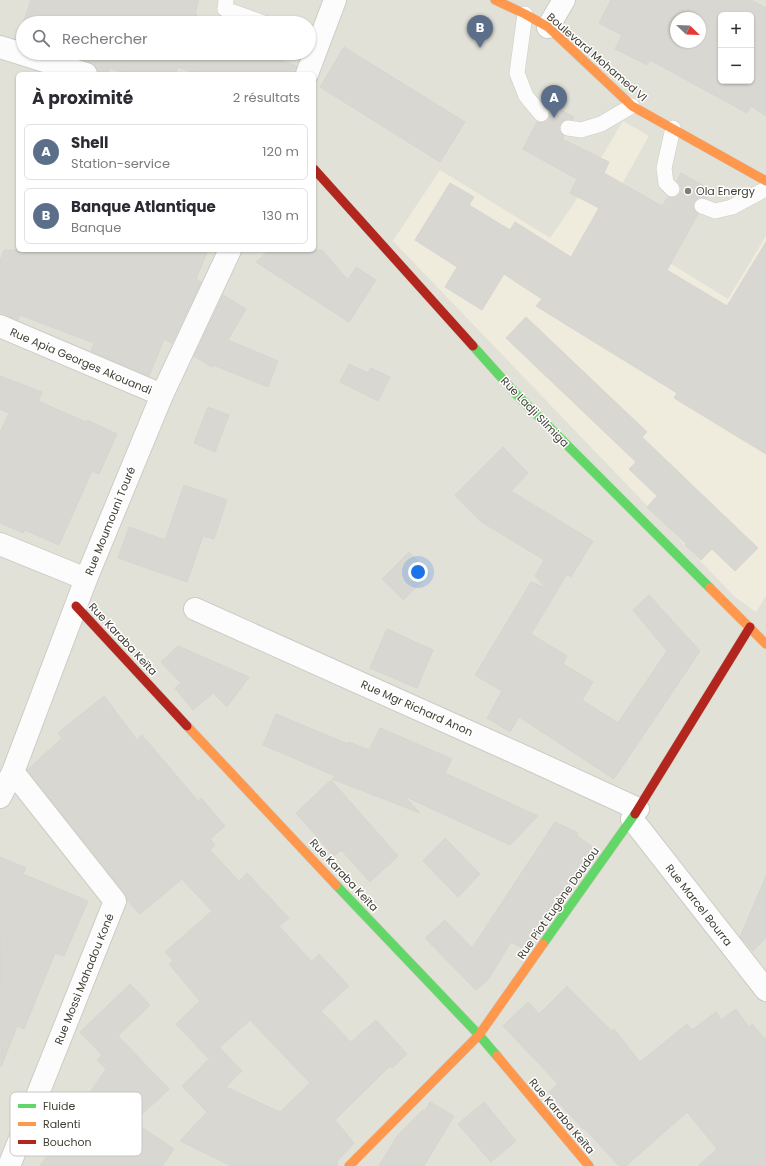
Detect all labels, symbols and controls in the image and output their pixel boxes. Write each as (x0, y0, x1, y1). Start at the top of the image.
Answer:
street label: Boulevard Mohamed VI (543, 9, 651, 105)
north arrow (670, 12, 706, 48)
map controls (718, 12, 754, 84)
button: + (718, 12, 754, 48)
pin: B (467, 15, 493, 48)
search box (16, 16, 316, 60)
icon: search (30, 27, 52, 49)
text: Rechercher (62, 28, 148, 49)
button: − (718, 48, 754, 84)
pin: A (541, 85, 567, 118)
text: À proximité (32, 86, 133, 110)
text: 2 résultats (233, 88, 300, 107)
text: Shell (71, 132, 108, 153)
text: A (41, 142, 51, 161)
text: 120 m (262, 142, 299, 161)
text: Station-service (71, 154, 170, 173)
place label: Ola Energy (696, 183, 756, 199)
marker: Ola Energy (683, 186, 693, 196)
text: Banque Atlantique (71, 196, 216, 217)
text: B (42, 206, 50, 225)
text: 130 m (262, 206, 299, 225)
text: Banque (71, 218, 121, 237)
street label: Rue Apia Georges Akouandi (8, 324, 155, 398)
street label: Rue Ladji Silmiga (497, 373, 573, 451)
street label: Rue Moumouni Touré (81, 464, 139, 578)
your location (408, 562, 428, 582)
street label: Rue Karaba Keïta (85, 599, 161, 679)
street label: Rue Mgr Richard Anon (358, 676, 476, 740)
street label: Rue Karaba Keïta (306, 835, 382, 915)
street label: Rue Piot Eugène Doudou (513, 844, 603, 962)
street label: Rue Marcel Bourra (662, 861, 736, 949)
street label: Rue Mossi Mahadou Koné (50, 911, 118, 1047)
street label: Rue Karaba Keïta (526, 1075, 598, 1157)
legend (10, 1092, 142, 1156)
text: Fluide (43, 1098, 75, 1114)
text: Ralenti (43, 1116, 81, 1132)
text: Bouchon (43, 1134, 92, 1150)

